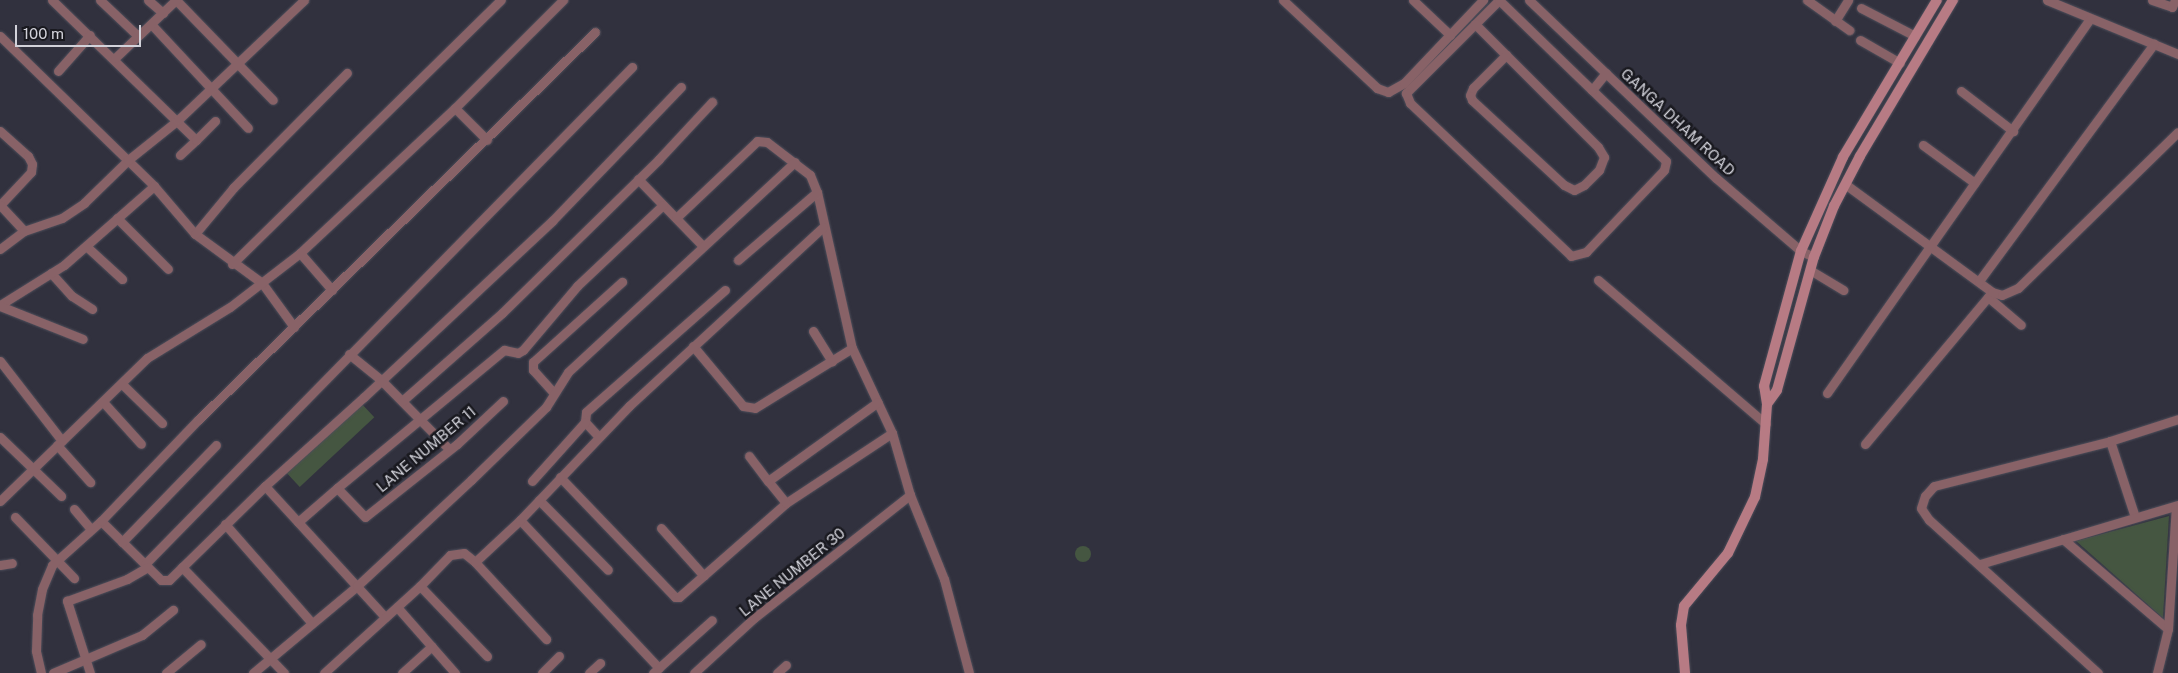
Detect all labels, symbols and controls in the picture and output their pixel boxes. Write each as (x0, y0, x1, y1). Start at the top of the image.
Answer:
scale bar (18, 15, 144, 47)
text: 100 m (23, 25, 64, 42)
street label: GANGA DHAM ROAD (1617, 64, 1739, 180)
street label: LANE NUMBER 11 (373, 402, 479, 496)
street label: LANE NUMBER 30 (736, 524, 848, 620)

